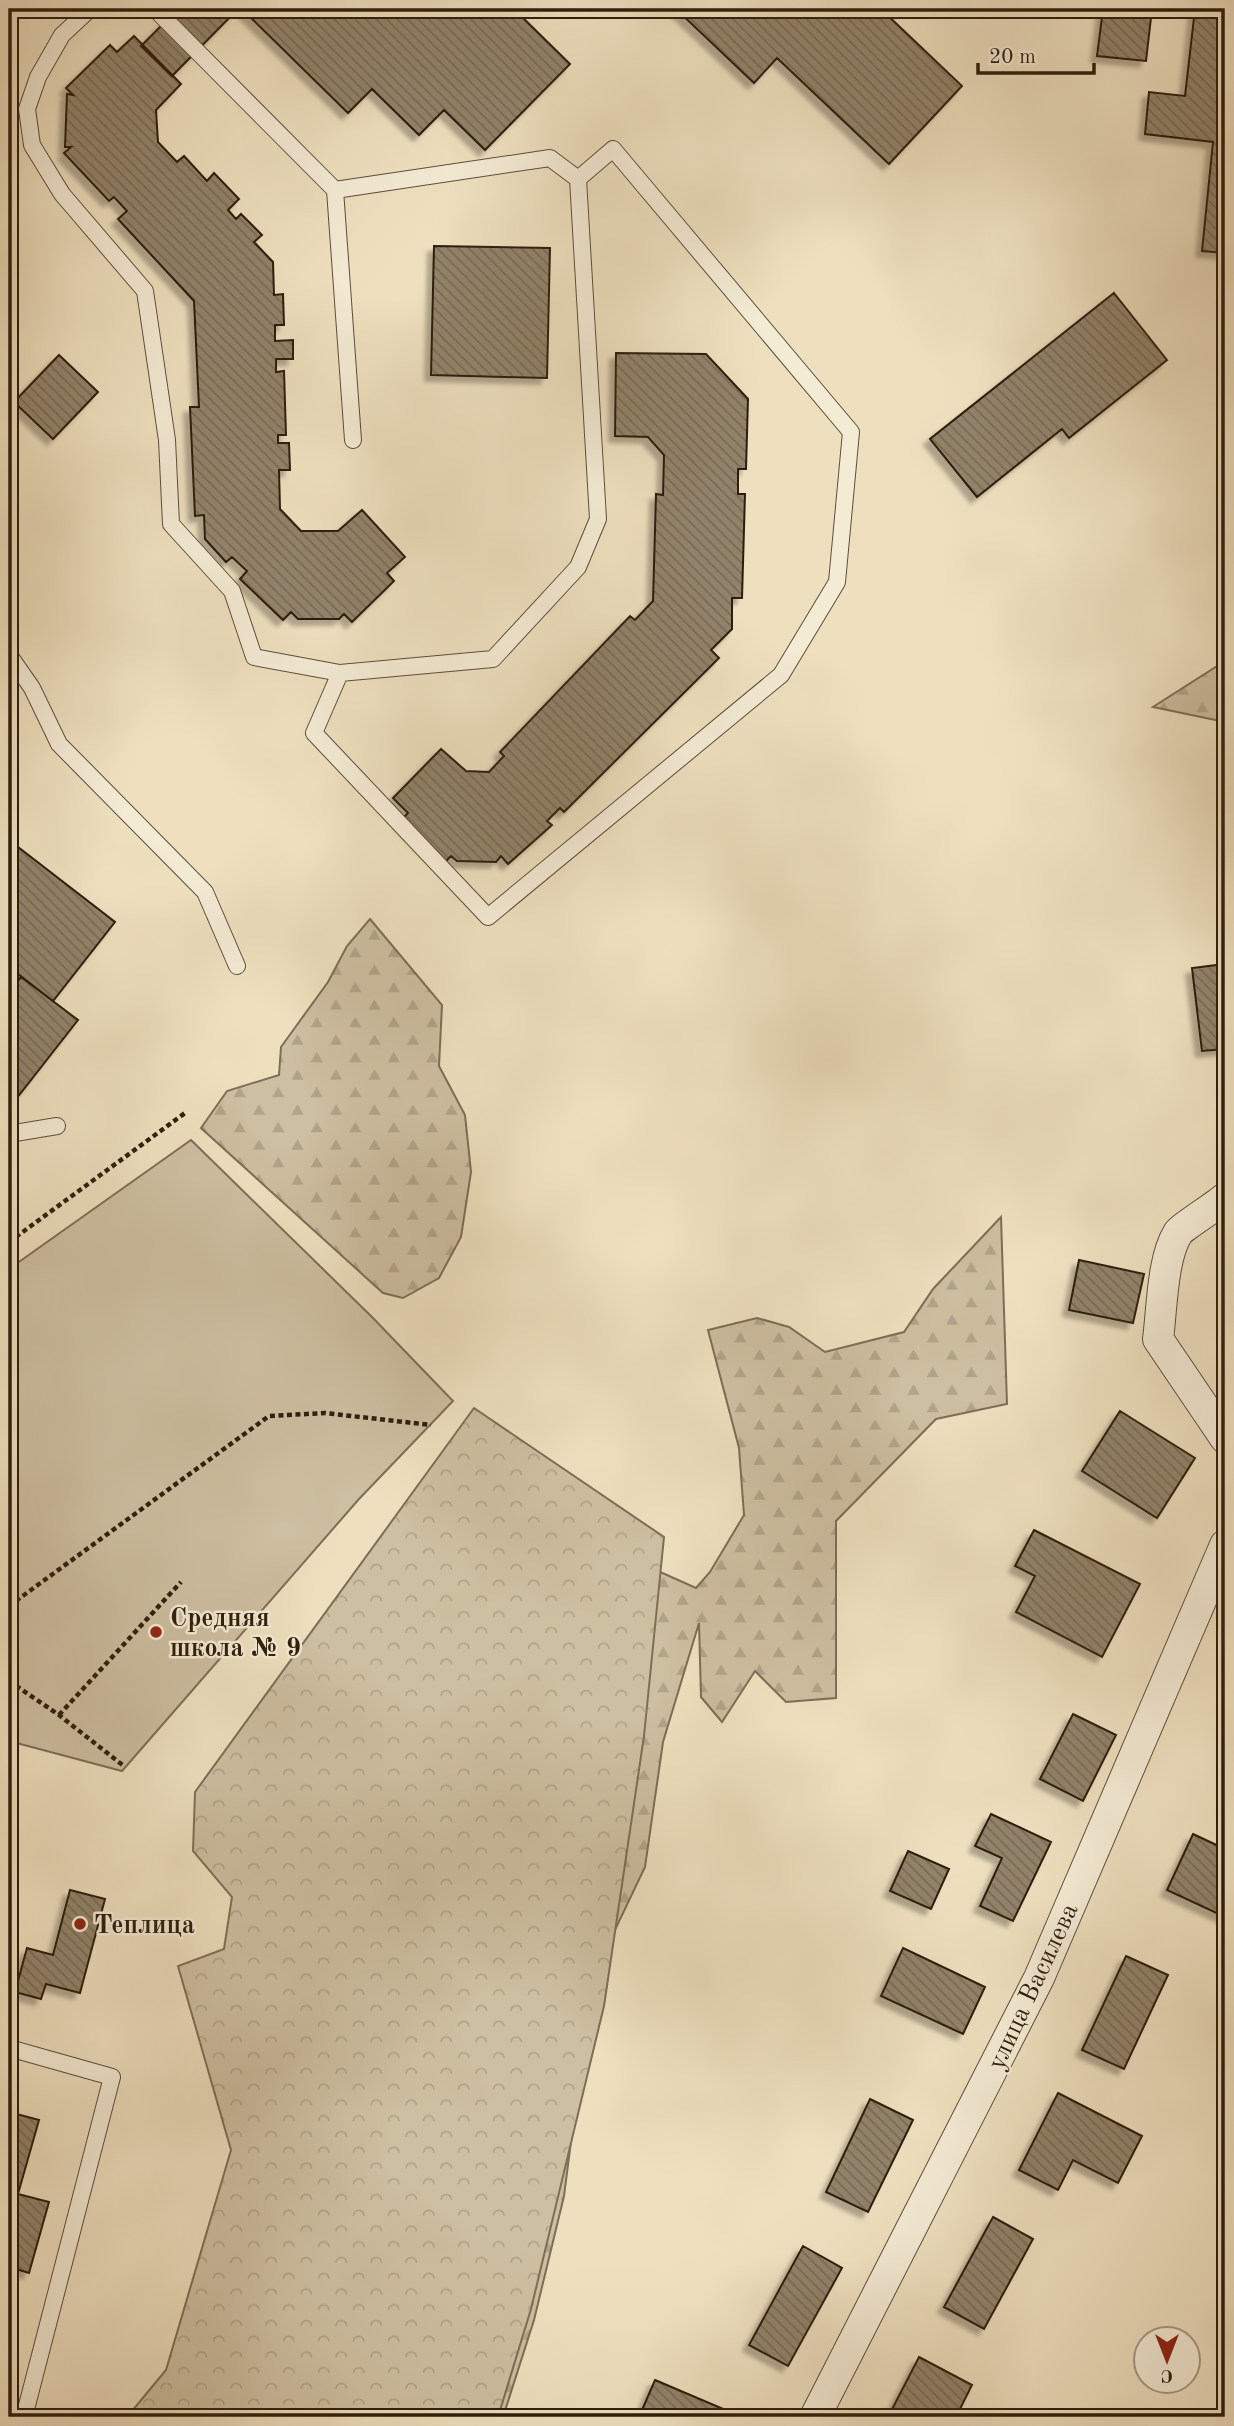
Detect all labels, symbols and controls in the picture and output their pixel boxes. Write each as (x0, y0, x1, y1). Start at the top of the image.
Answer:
scale bar (978, 32, 1094, 76)
text: 20 m (989, 47, 1036, 68)
place label: Средняя школа № 9 (170, 1606, 301, 1662)
marker: Средняя школа № 9 (148, 1624, 164, 1640)
street label: улица Василева (984, 1900, 1084, 2074)
place label: Теплица (94, 1913, 195, 1939)
marker: Теплица (72, 1916, 88, 1932)
north arrow (1132, 2324, 1202, 2394)
text: С (1161, 2365, 1173, 2384)

